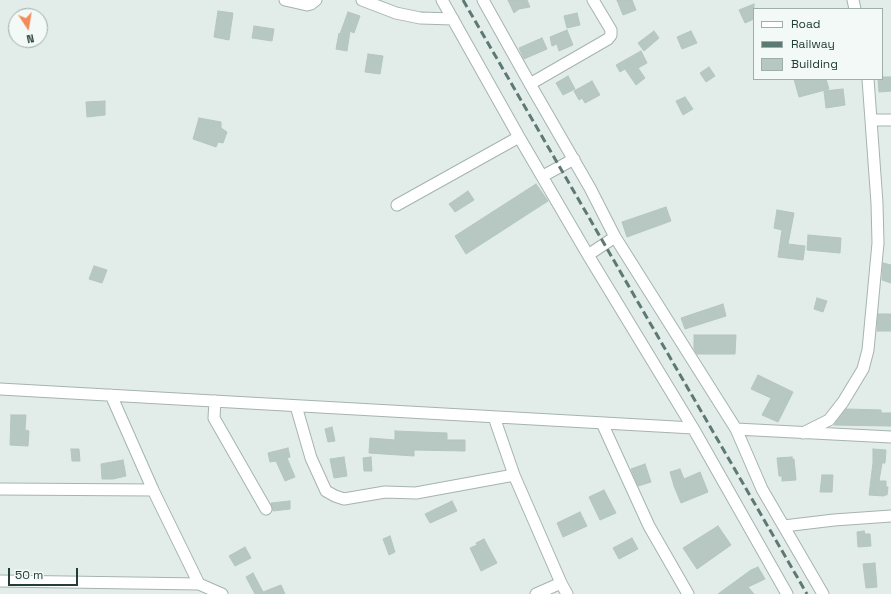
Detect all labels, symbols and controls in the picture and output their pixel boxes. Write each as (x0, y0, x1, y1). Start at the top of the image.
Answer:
north arrow (8, 8, 48, 48)
legend (753, 8, 883, 80)
text: Road (791, 16, 820, 32)
text: N (25, 31, 35, 46)
text: Railway (791, 36, 835, 52)
text: Building (791, 56, 838, 72)
scale bar (10, 560, 80, 586)
text: 50 m (15, 567, 43, 583)

